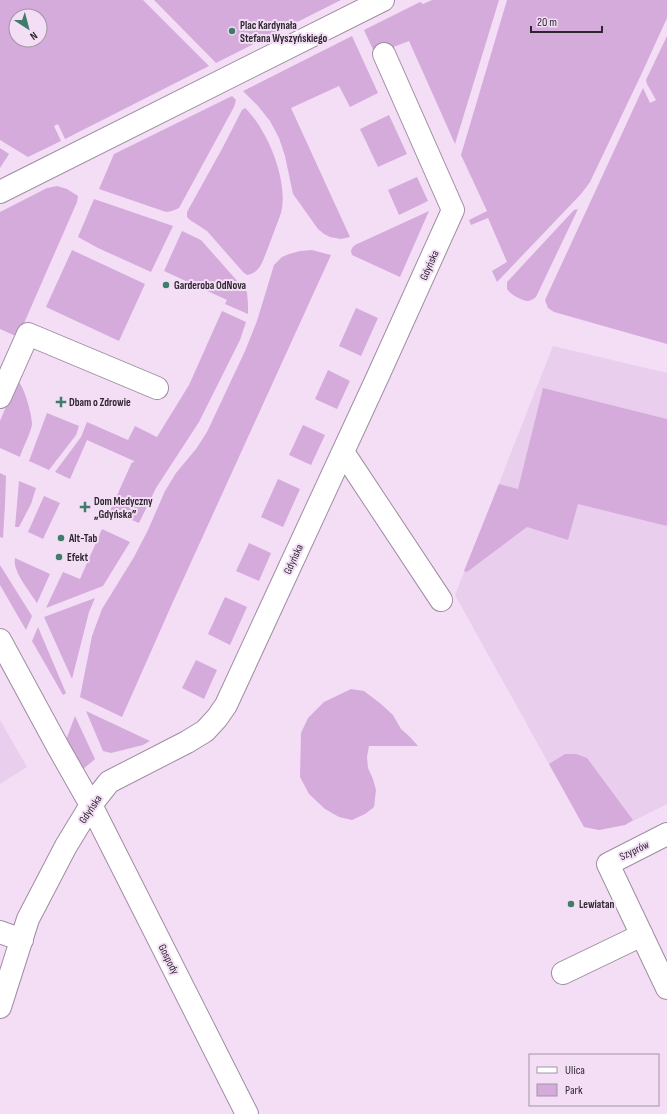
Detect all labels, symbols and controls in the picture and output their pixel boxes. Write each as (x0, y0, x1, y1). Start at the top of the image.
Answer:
north arrow (8, 8, 48, 48)
scale bar (531, 8, 602, 34)
text: 20 m (537, 15, 557, 30)
place label: Plac Kardynała Stefana Wyszyńskiego (240, 19, 328, 45)
marker: Plac Kardynała Stefana Wyszyńskiego (227, 26, 237, 36)
text: N (27, 29, 40, 43)
street label: Gdyńska (417, 248, 442, 282)
place label: Garderoba OdNova (174, 279, 247, 292)
marker: Garderoba OdNova (161, 280, 171, 290)
place label: Dbam o Zdrowie (69, 396, 131, 409)
marker: Dbam o Zdrowie (56, 397, 66, 407)
place label: Dom Medyczny „Gdyńska” (94, 495, 153, 521)
marker: Dom Medyczny „Gdyńska” (79, 501, 91, 513)
place label: Alt-Tab (68, 532, 97, 545)
marker: Alt-Tab (56, 533, 66, 543)
street label: Gdyńska (281, 542, 306, 576)
place label: Efekt (67, 551, 88, 564)
marker: Efekt (54, 552, 64, 562)
street label: Gdyńska (76, 793, 105, 826)
street label: Szyprów (617, 838, 651, 863)
place label: Lewiatan (579, 898, 614, 911)
marker: Lewiatan (566, 899, 576, 909)
street label: Gospody (156, 942, 182, 977)
legend (529, 1054, 659, 1106)
text: Ulica (565, 1063, 585, 1078)
text: Park (565, 1083, 583, 1098)

